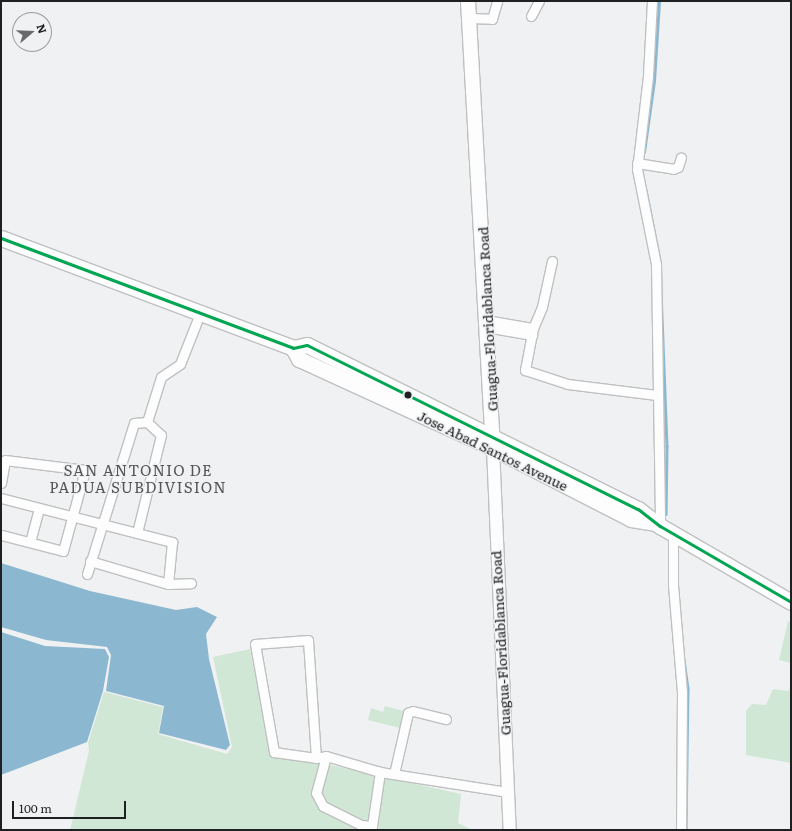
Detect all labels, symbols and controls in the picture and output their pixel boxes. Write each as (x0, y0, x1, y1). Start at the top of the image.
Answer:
north arrow (12, 12, 52, 52)
text: N (33, 21, 51, 35)
street label: Guagua-Floridablanca Road (474, 226, 500, 412)
unlabelled marker (403, 390, 413, 400)
street label: Jose Abad Santos Avenue (415, 406, 571, 494)
district label: SAN ANTONIO DE PADUA SUBDIVISION (49, 460, 227, 495)
street label: Guagua-Floridablanca Road (487, 550, 513, 736)
scale bar (14, 793, 128, 819)
text: 100 m (19, 799, 52, 817)

